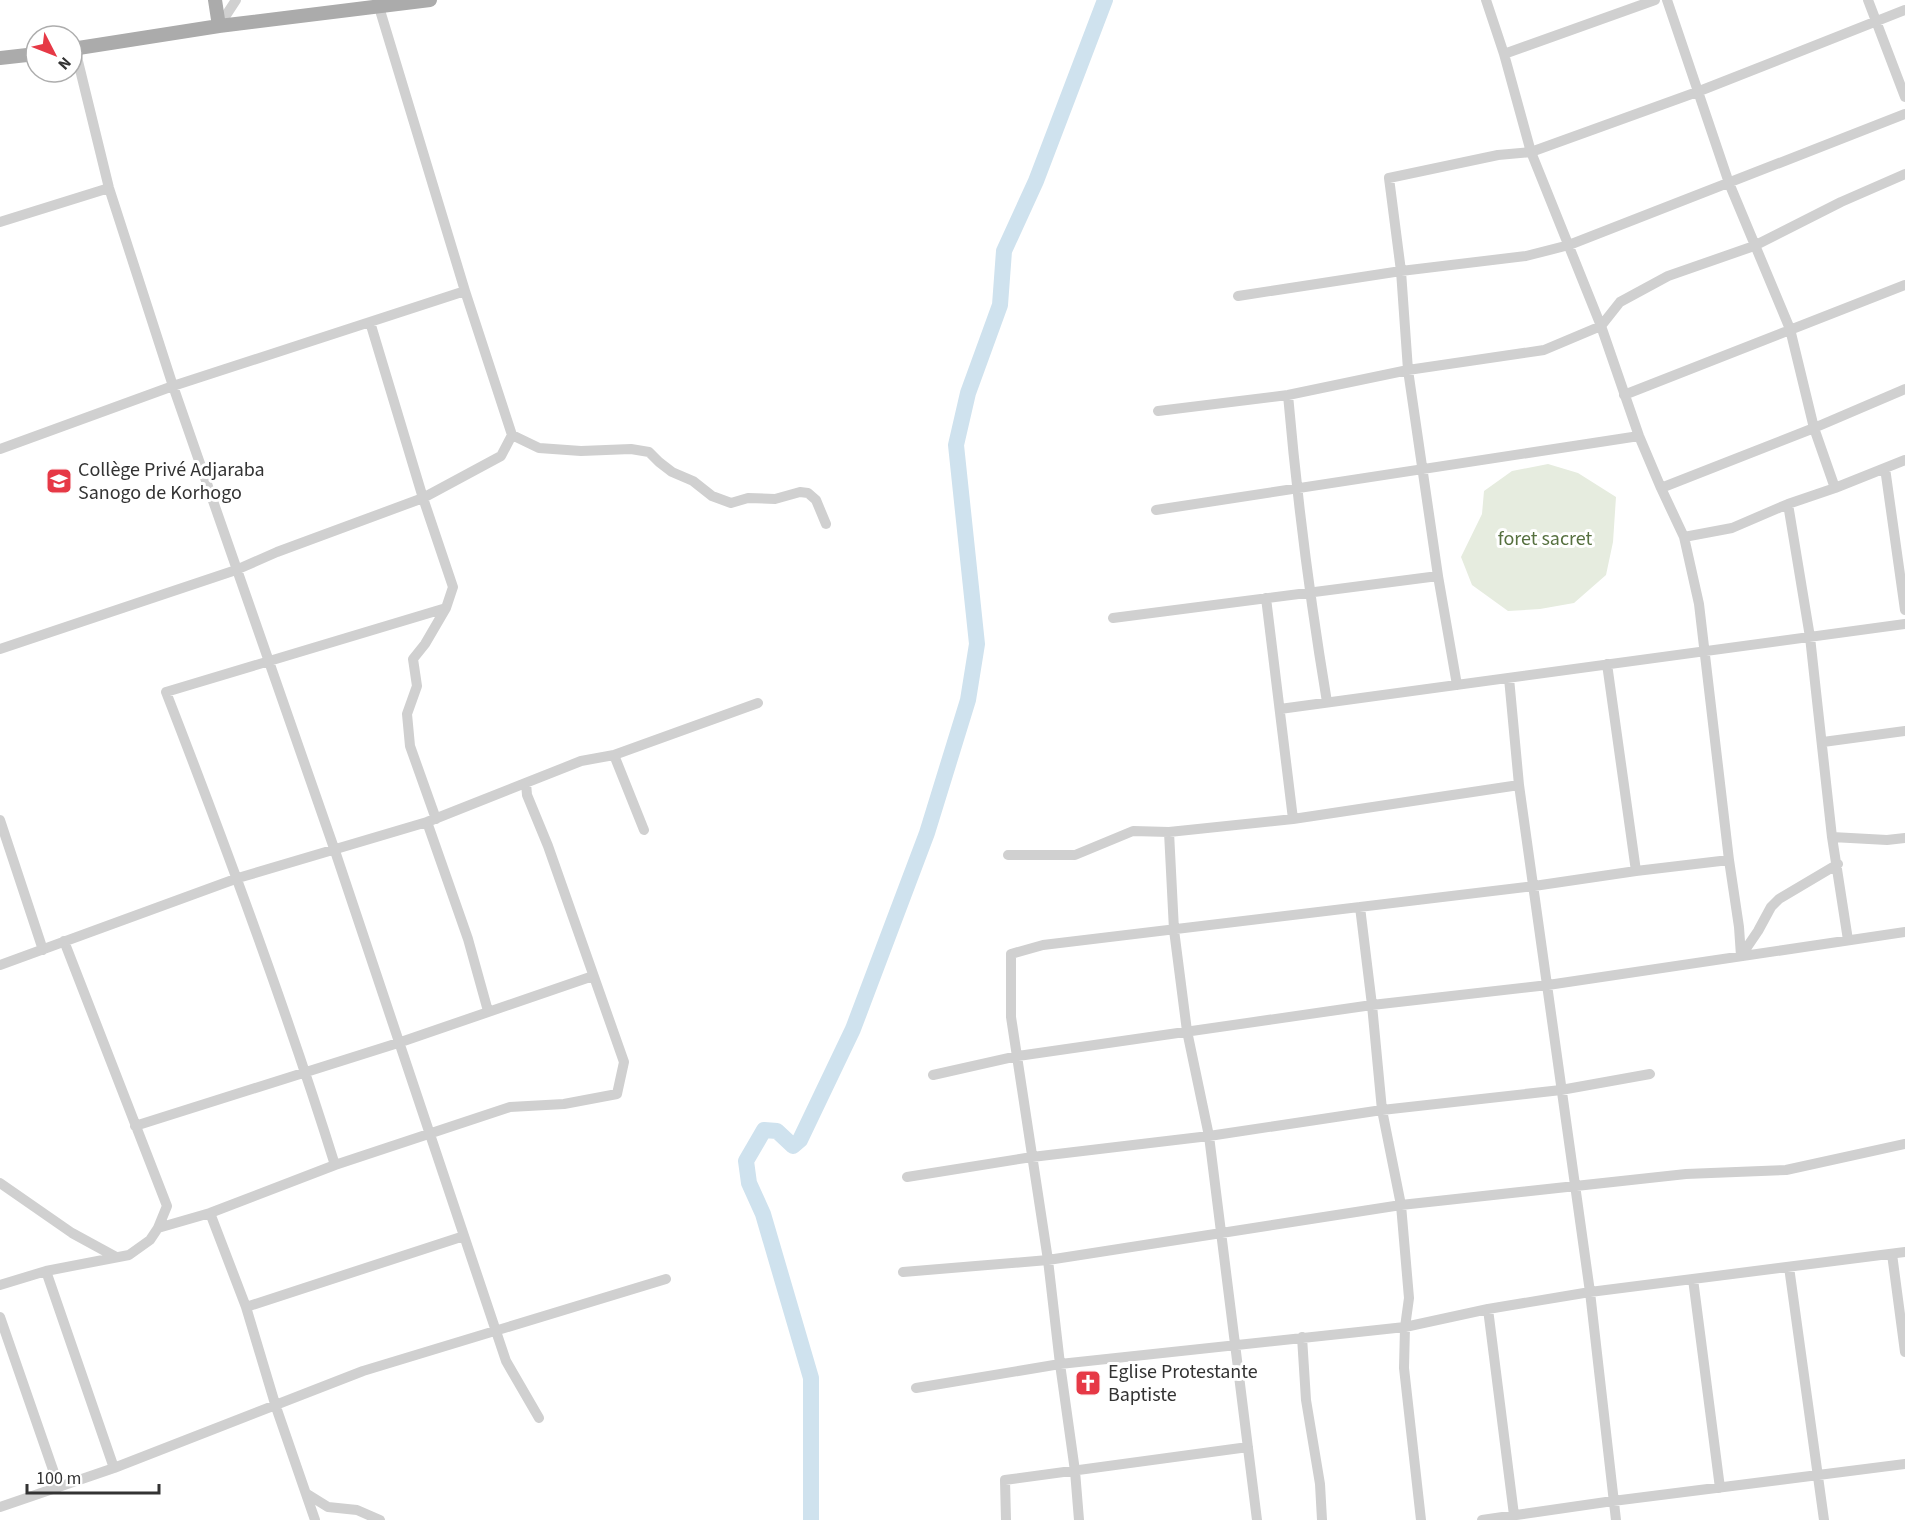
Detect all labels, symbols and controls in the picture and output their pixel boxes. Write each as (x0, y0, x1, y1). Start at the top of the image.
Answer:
north arrow (24, 24, 84, 84)
text: N (53, 52, 76, 75)
place label: Collège Privé Adjaraba Sanogo de Korhogo (78, 456, 265, 507)
school or university icon: Collège Privé Adjaraba Sanogo de Korhogo (44, 466, 74, 496)
park label: foret sacret (1498, 525, 1592, 553)
place label: Eglise Protestante Baptiste (1108, 1358, 1258, 1409)
church icon: Eglise Protestante Baptiste (1073, 1368, 1103, 1398)
scale bar (27, 1457, 159, 1495)
text: 100 m (36, 1466, 81, 1491)

